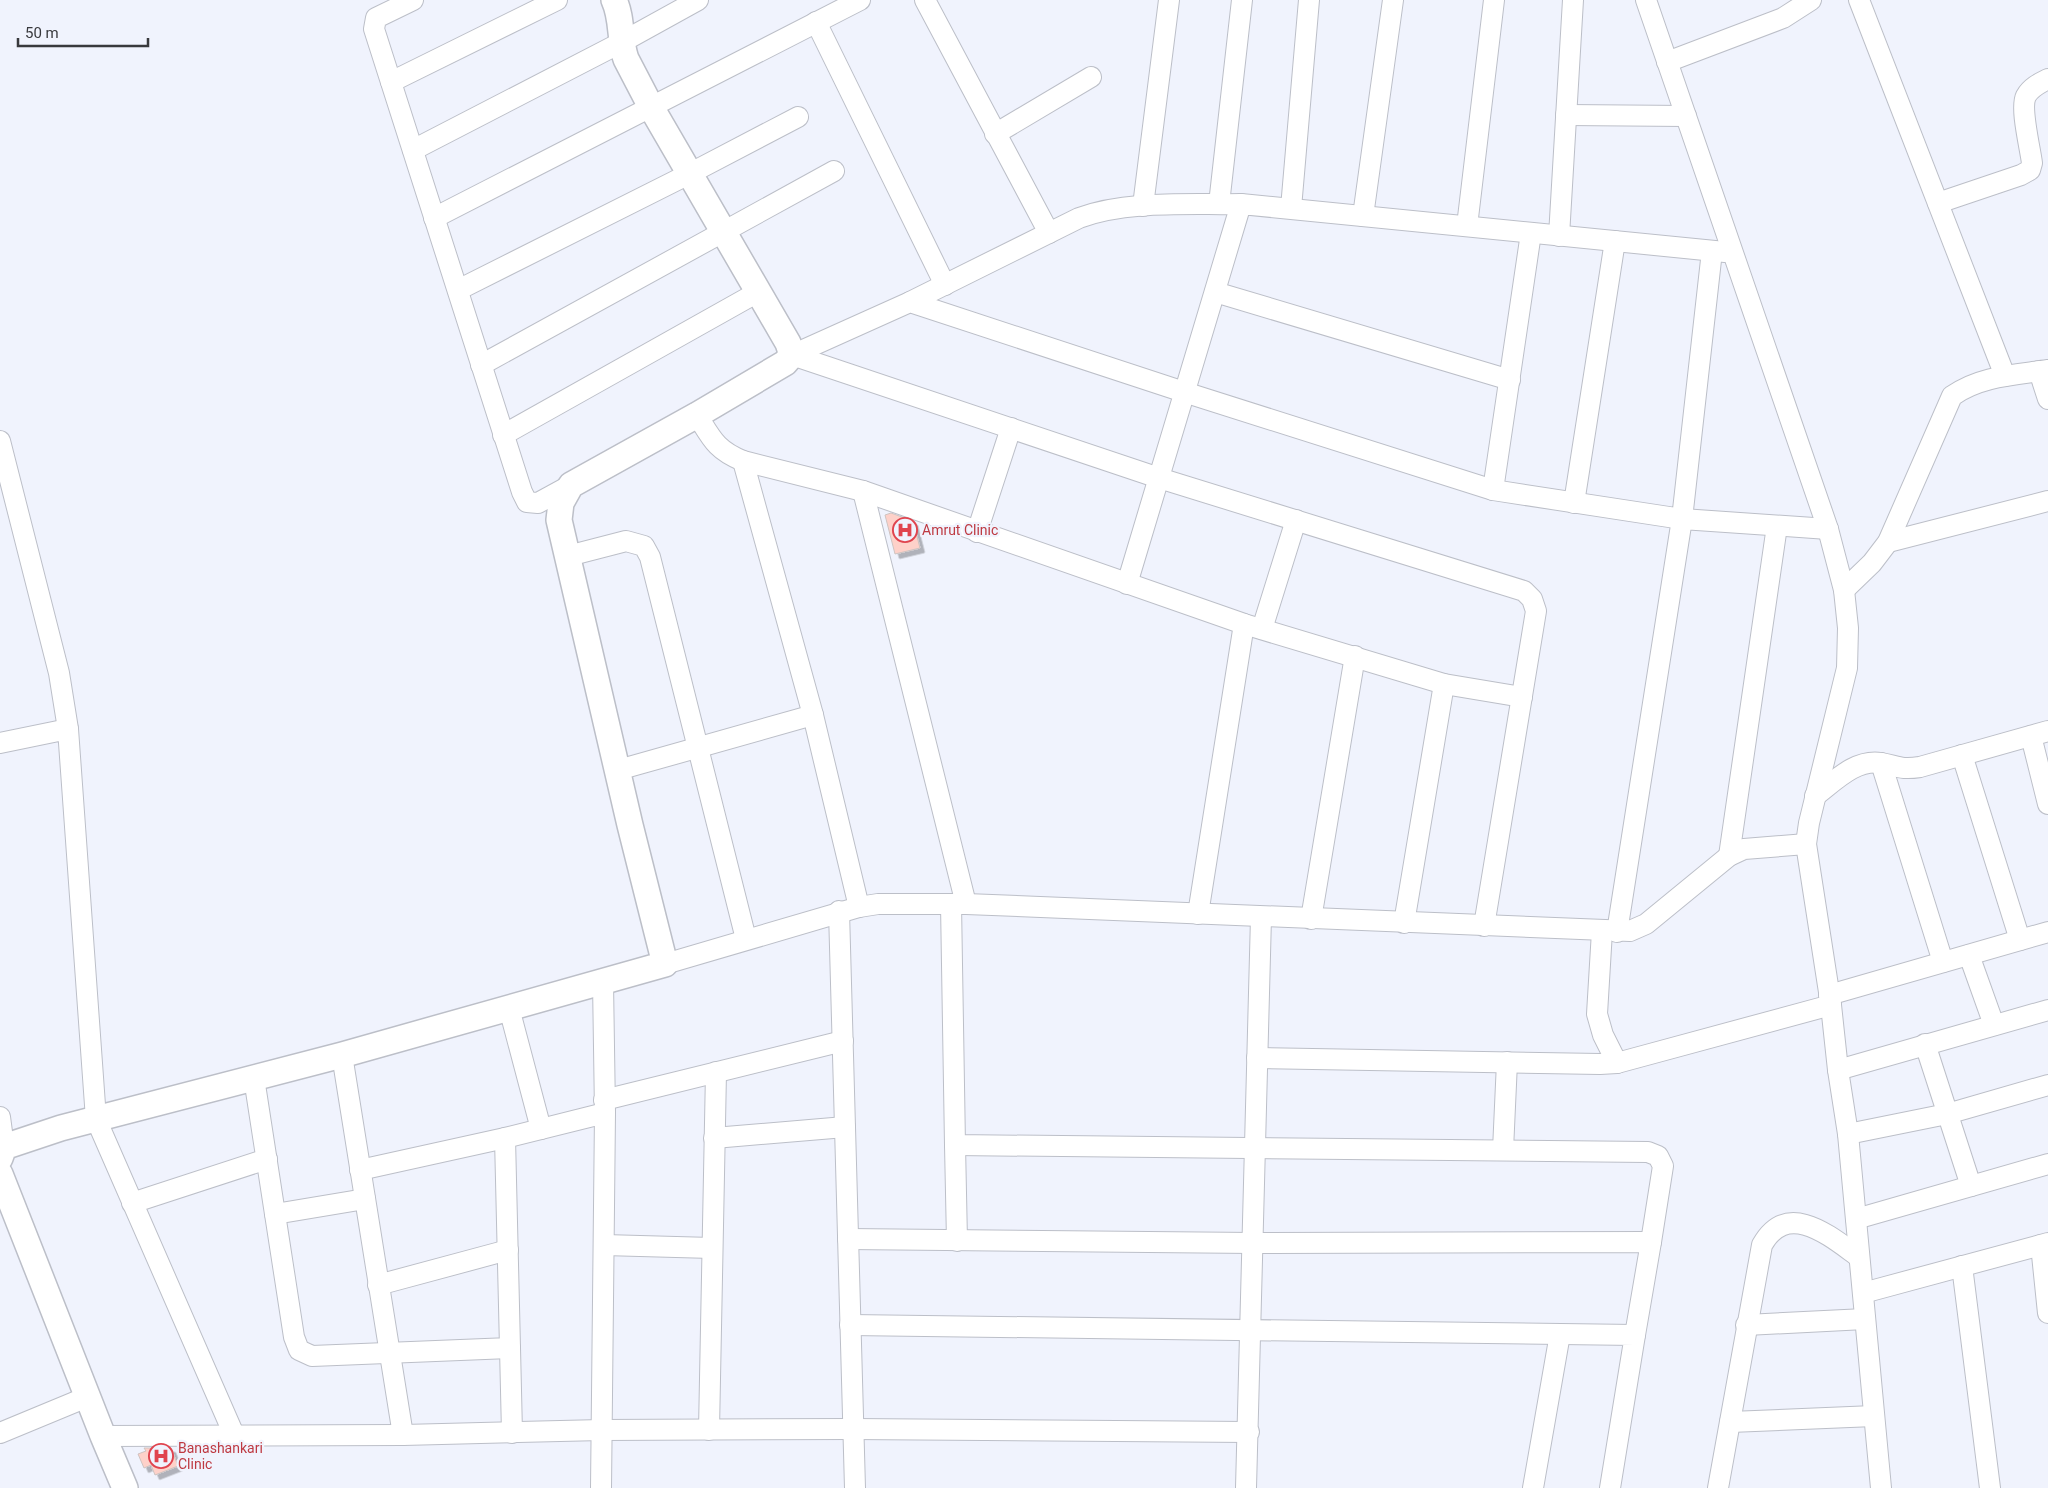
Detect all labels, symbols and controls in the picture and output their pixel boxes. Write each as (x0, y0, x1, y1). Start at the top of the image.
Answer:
scale bar (18, 15, 148, 47)
text: 50 m (25, 24, 59, 42)
hospital icon: Amrut Clinic (892, 517, 918, 543)
place label: Amrut Clinic (922, 522, 998, 538)
place label: Banashankari Clinic (178, 1440, 263, 1472)
hospital icon: Banashankari Clinic (148, 1443, 174, 1469)

